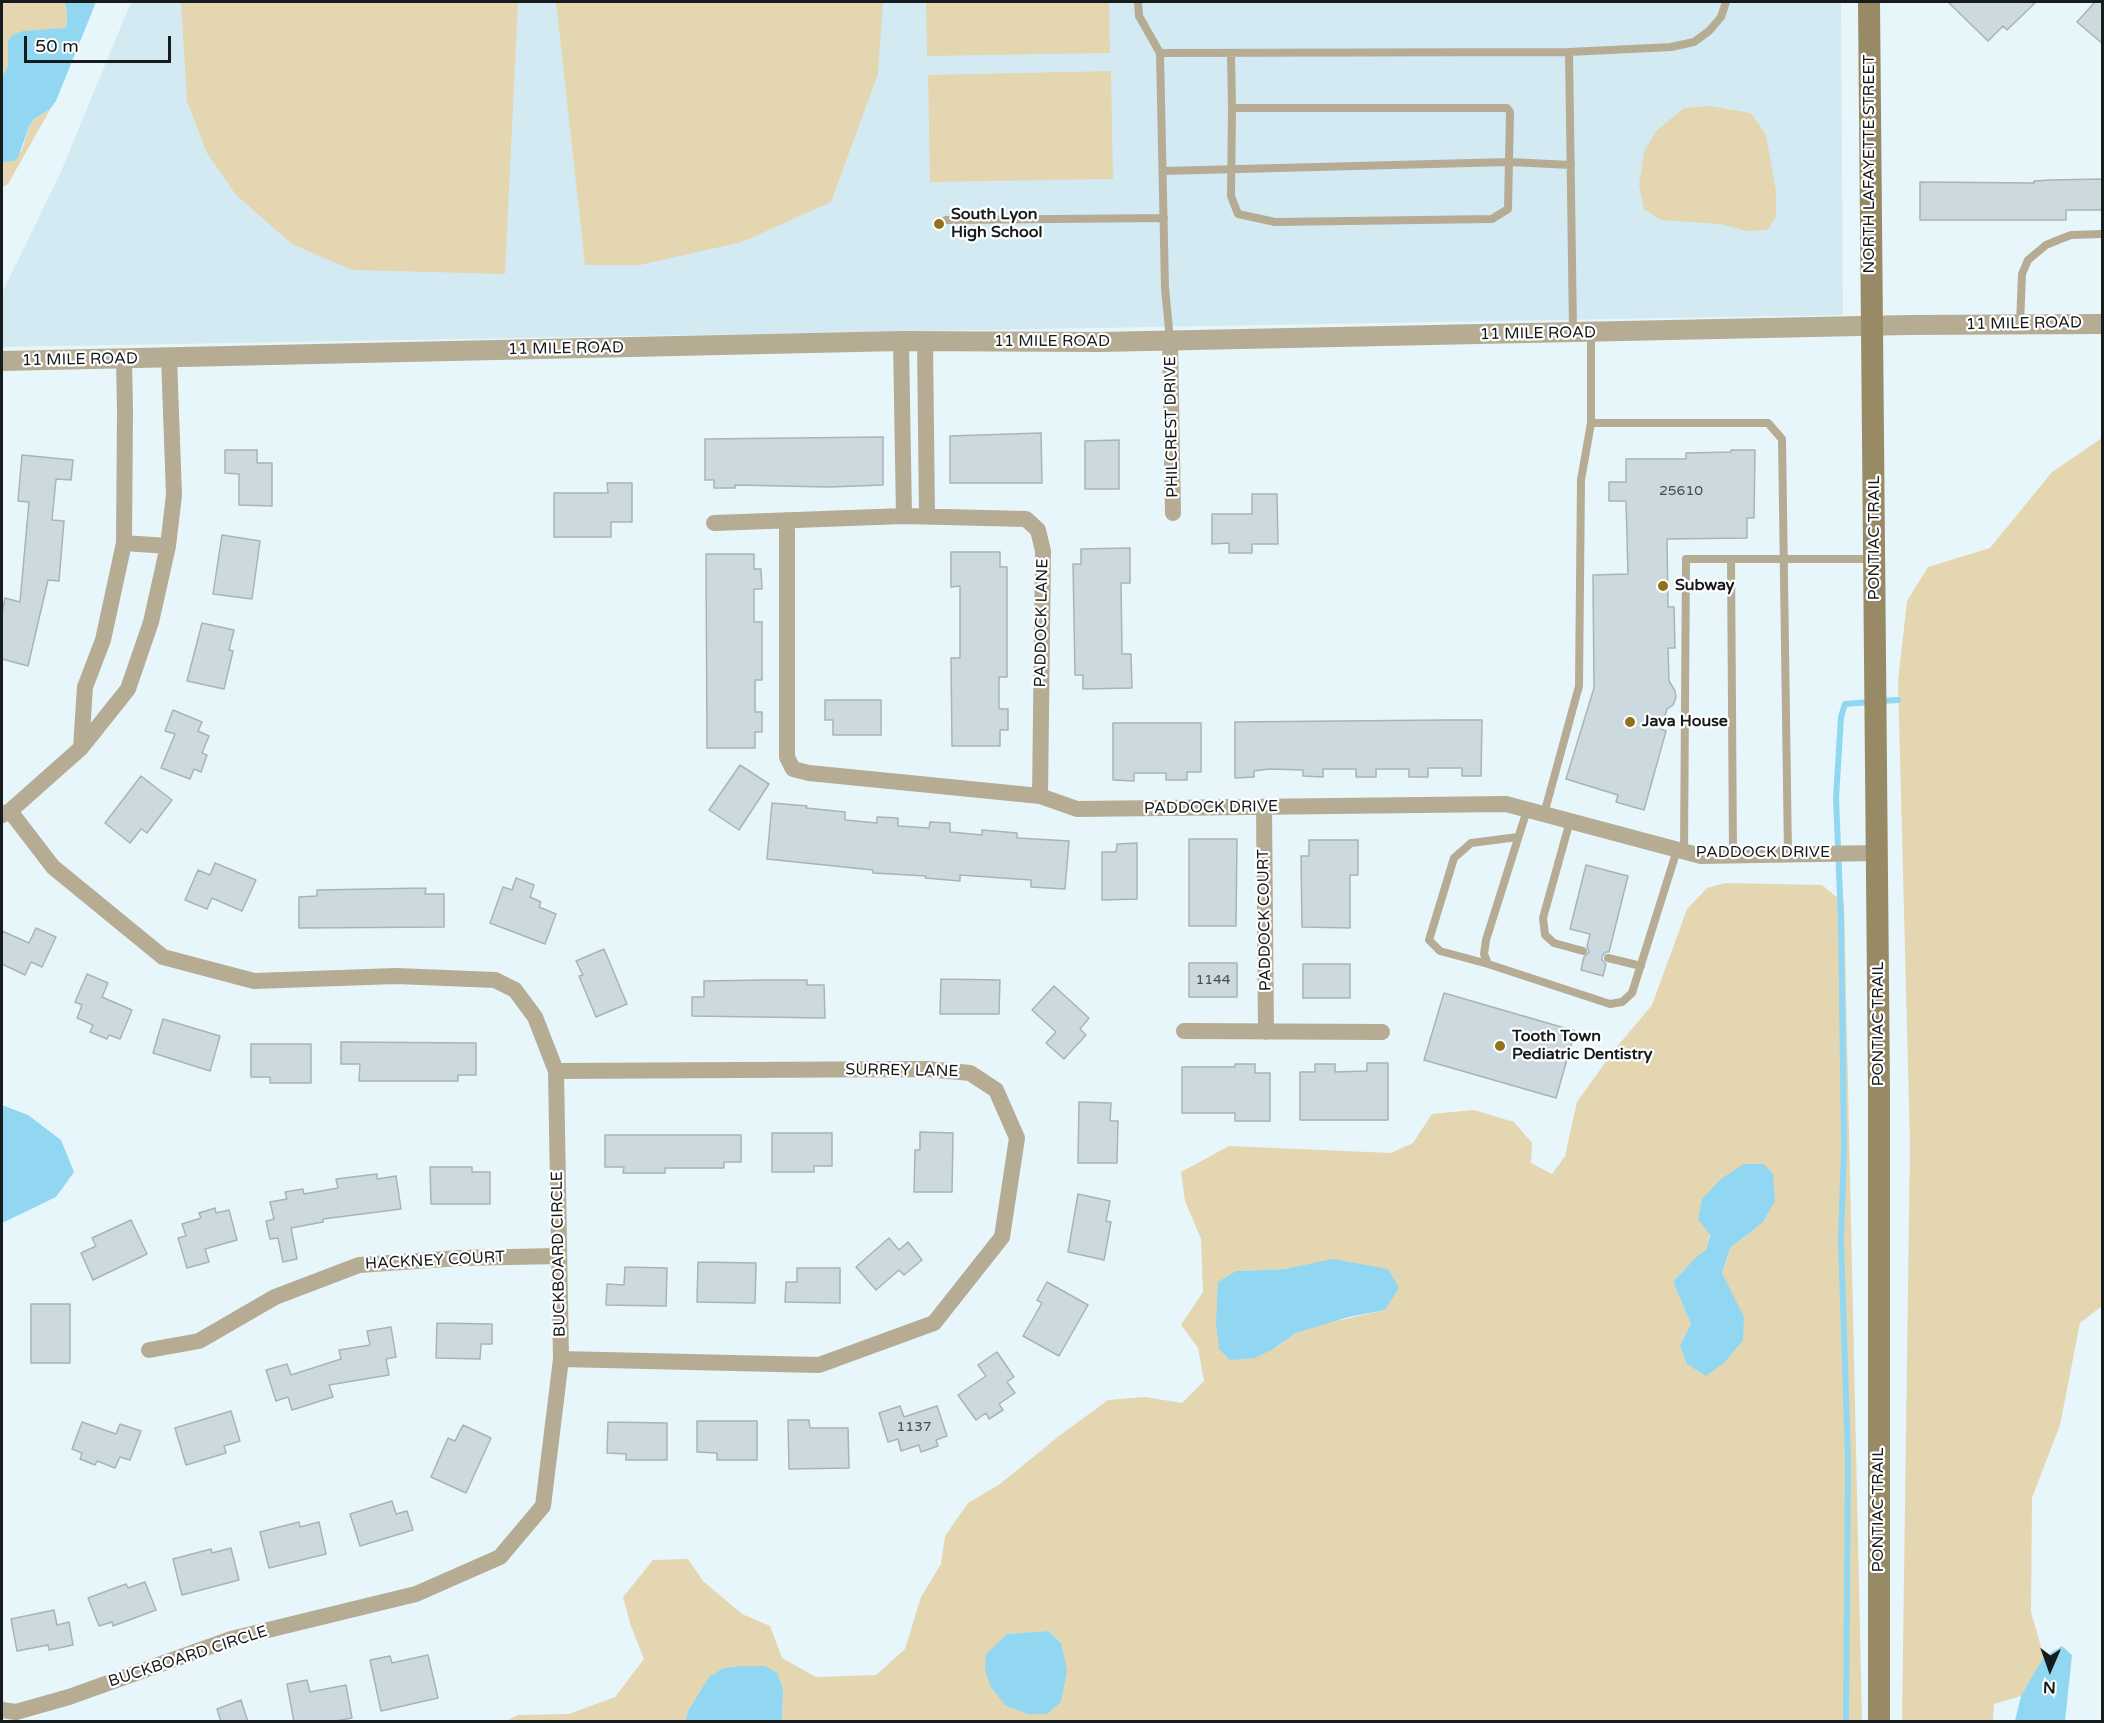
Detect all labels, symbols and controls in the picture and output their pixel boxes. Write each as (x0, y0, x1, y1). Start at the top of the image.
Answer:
scale bar (27, 24, 174, 62)
text: 50 m (35, 35, 79, 57)
street label: NORTH LAFAYETTE STREET (1860, 55, 1880, 273)
place label: South Lyon High School (951, 205, 1042, 243)
marker: South Lyon High School (932, 217, 946, 231)
street label: 11 MILE ROAD (1966, 313, 2082, 335)
street label: 11 MILE ROAD (1480, 323, 1596, 345)
street label: 11 MILE ROAD (994, 332, 1110, 352)
street label: 11 MILE ROAD (508, 338, 624, 360)
street label: 11 MILE ROAD (22, 349, 138, 371)
street label: PHILCREST DRIVE (1161, 356, 1183, 498)
street label: PONTIAC TRAIL (1865, 476, 1885, 600)
house number: 25610 (1659, 483, 1703, 499)
street label: PADDOCK LANE (1031, 558, 1053, 688)
place label: Subway (1675, 576, 1734, 596)
marker: Subway (1656, 579, 1670, 593)
place label: Java House (1642, 712, 1728, 732)
marker: Java House (1623, 715, 1637, 729)
street label: PADDOCK DRIVE (1144, 797, 1278, 819)
street label: PADDOCK DRIVE (1696, 843, 1830, 863)
street label: PADDOCK COURT (1254, 849, 1276, 991)
street label: PONTIAC TRAIL (1869, 962, 1889, 1086)
house number: 1144 (1195, 972, 1231, 988)
place label: Tooth Town Pediatric Dentistry (1512, 1027, 1652, 1065)
marker: Tooth Town Pediatric Dentistry (1493, 1039, 1507, 1053)
street label: SURREY LANE (845, 1060, 959, 1082)
street label: BUCKBOARD CIRCLE (548, 1171, 570, 1337)
street label: HACKNEY COURT (365, 1248, 505, 1274)
house number: 1137 (896, 1419, 932, 1435)
street label: PONTIAC TRAIL (1869, 1448, 1889, 1572)
street label: BUCKBOARD CIRCLE (106, 1622, 270, 1692)
north arrow (2020, 1639, 2080, 1699)
text: N (2043, 1677, 2056, 1697)

